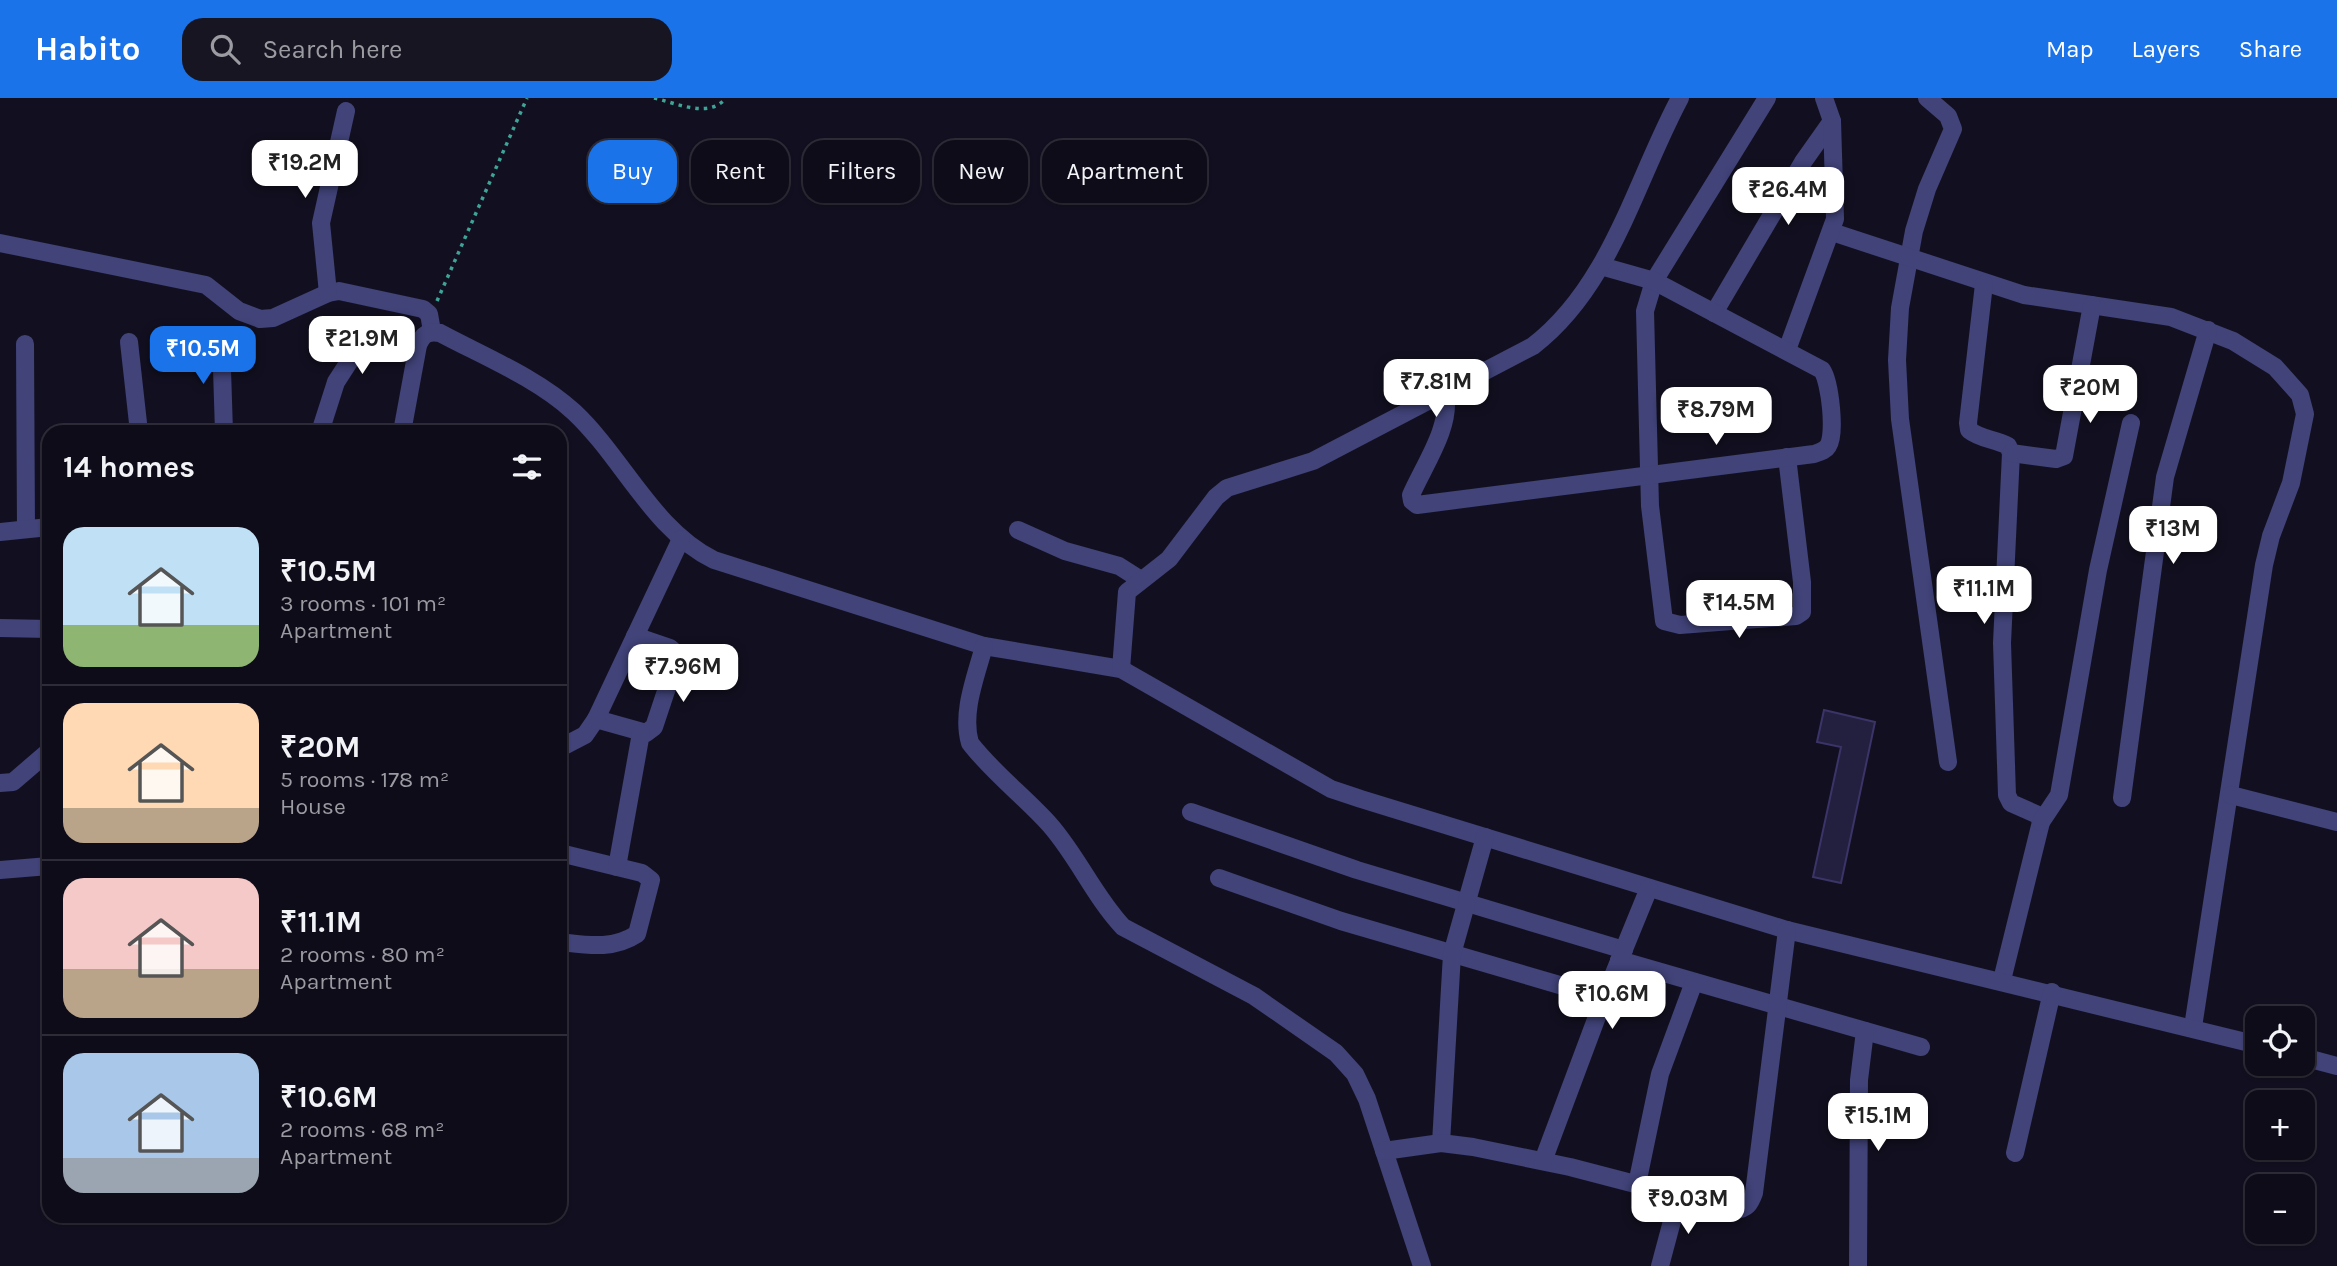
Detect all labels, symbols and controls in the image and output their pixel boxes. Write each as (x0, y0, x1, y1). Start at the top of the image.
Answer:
search box (182, 18, 672, 81)
text: Habito (35, 30, 140, 68)
icon: search (206, 30, 244, 68)
text: Search here (262, 34, 402, 65)
text: Map (2046, 35, 2094, 63)
text: Layers (2132, 35, 2201, 63)
text: Share (2239, 35, 2302, 63)
pin: ₹19.2M (248, 140, 362, 200)
chip: Buy (588, 140, 677, 203)
chip: Rent (691, 140, 789, 203)
chip: Filters (803, 140, 920, 203)
chip: New (934, 140, 1028, 203)
chip: Apartment (1042, 140, 1207, 203)
text: ₹19.2M (268, 149, 342, 176)
pin: ₹26.4M (1731, 167, 1845, 227)
text: ₹26.4M (1748, 176, 1828, 203)
pin: ₹21.9M (305, 316, 419, 376)
text: ₹21.9M (325, 325, 399, 352)
pin: ₹10.5M (146, 327, 260, 386)
text: ₹10.5M (166, 335, 240, 362)
pin: ₹7.81M (1379, 360, 1493, 419)
pin: ₹20M (2049, 366, 2131, 425)
text: ₹7.81M (1400, 368, 1472, 395)
text: ₹20M (2059, 374, 2121, 401)
pin: ₹8.79M (1659, 388, 1773, 447)
text: ₹8.79M (1677, 396, 1755, 423)
icon: filters (508, 448, 546, 486)
text: 14 homes (63, 449, 195, 485)
pin: ₹13M (2132, 506, 2214, 566)
text: ₹13M (2145, 515, 2201, 542)
text: ₹10.5M (280, 553, 377, 589)
icon: home (119, 555, 203, 639)
pin: ₹11.1M (1927, 566, 2041, 626)
text: ₹11.1M (1953, 575, 2015, 602)
pin: ₹14.5M (1682, 580, 1796, 640)
text: ₹14.5M (1702, 589, 1776, 616)
text: 3 rooms · 101 m² (280, 590, 446, 617)
text: Apartment (280, 617, 392, 644)
pin: ₹7.96M (626, 644, 740, 704)
text: ₹7.96M (644, 653, 722, 680)
text: ₹20M (280, 729, 361, 765)
icon: home (119, 731, 203, 815)
text: 5 rooms · 178 m² (280, 766, 449, 793)
text: House (280, 793, 346, 820)
text: ₹11.1M (280, 904, 362, 940)
icon: home (119, 906, 203, 990)
text: 2 rooms · 80 m² (280, 941, 445, 968)
text: Apartment (280, 968, 392, 995)
pin: ₹10.6M (1555, 972, 1669, 1031)
text: ₹10.6M (1575, 980, 1649, 1007)
map controls (2245, 1006, 2315, 1244)
button: locate (2245, 1006, 2315, 1076)
text: ₹10.6M (280, 1079, 378, 1115)
icon: home (119, 1081, 203, 1165)
button: + (2245, 1090, 2315, 1160)
pin: ₹15.1M (1821, 1094, 1935, 1153)
text: ₹15.1M (1844, 1102, 1912, 1129)
text: 2 rooms · 68 m² (280, 1116, 444, 1143)
text: Apartment (280, 1143, 392, 1170)
button: − (2245, 1174, 2315, 1244)
pin: ₹9.03M (1631, 1176, 1745, 1236)
text: ₹9.03M (1647, 1185, 1729, 1212)

